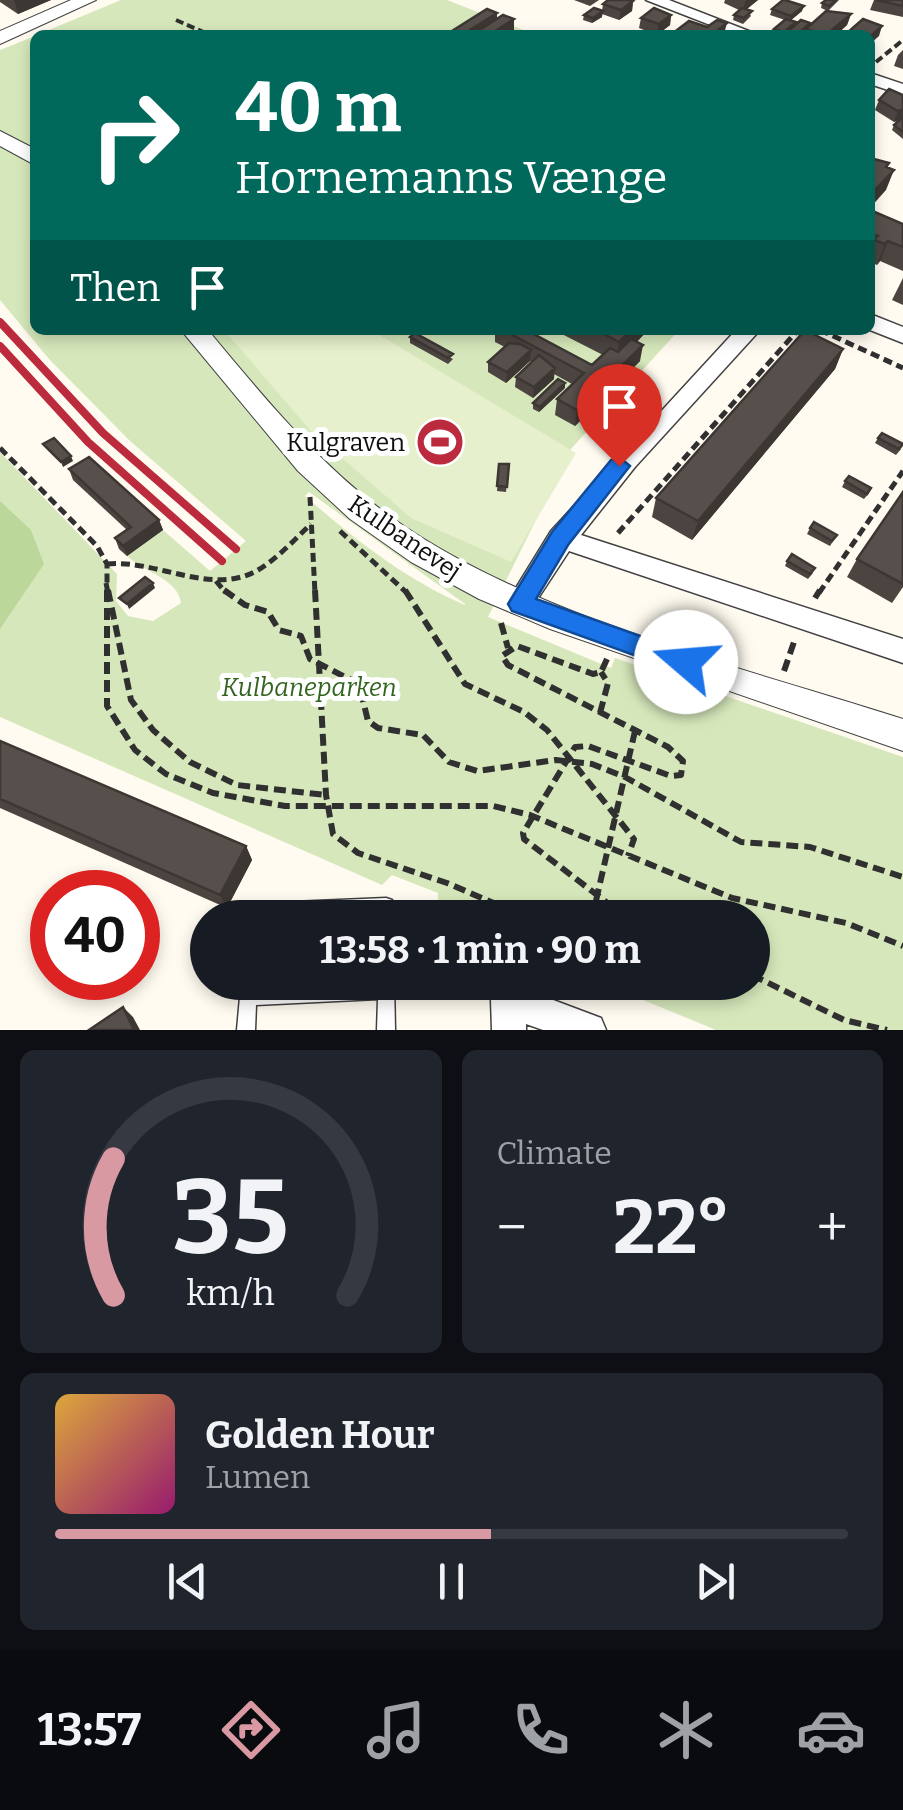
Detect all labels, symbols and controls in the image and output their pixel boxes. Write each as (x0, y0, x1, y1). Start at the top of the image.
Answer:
text: 40 m (235, 66, 401, 150)
icon: right (70, 70, 200, 200)
text: Hornemanns Vænge (235, 151, 667, 205)
icon: arrive (180, 260, 235, 315)
text: Then (70, 265, 160, 311)
pin (577, 364, 662, 467)
icon: arrive (592, 379, 647, 434)
sports icon: Kulgraven (414, 416, 466, 468)
place label: Kulgraven (286, 428, 405, 458)
street label: Kulbanevej (342, 489, 467, 586)
position arrow (634, 610, 738, 714)
park label: Kulbaneparken (221, 673, 397, 703)
speed limit sign: 40 (30, 870, 160, 1000)
text: 13:58 · 1 min · 90 m (319, 927, 641, 973)
text: Climate (497, 1134, 612, 1172)
text: 35 (172, 1156, 289, 1281)
text: 22° (613, 1183, 730, 1273)
text: − (497, 1195, 527, 1261)
text: + (817, 1195, 848, 1261)
text: km/h (187, 1272, 275, 1314)
text: Golden Hour (205, 1412, 435, 1458)
text: Lumen (205, 1458, 310, 1496)
icon: previous (160, 1554, 215, 1609)
icon: pause (424, 1554, 479, 1609)
icon: next (688, 1554, 743, 1609)
icon: directions (216, 1695, 286, 1765)
icon: music (361, 1695, 431, 1765)
icon: phone (506, 1695, 576, 1765)
icon: climate (651, 1695, 721, 1765)
icon: car (796, 1695, 866, 1765)
text: 13:57 (37, 1703, 141, 1757)

